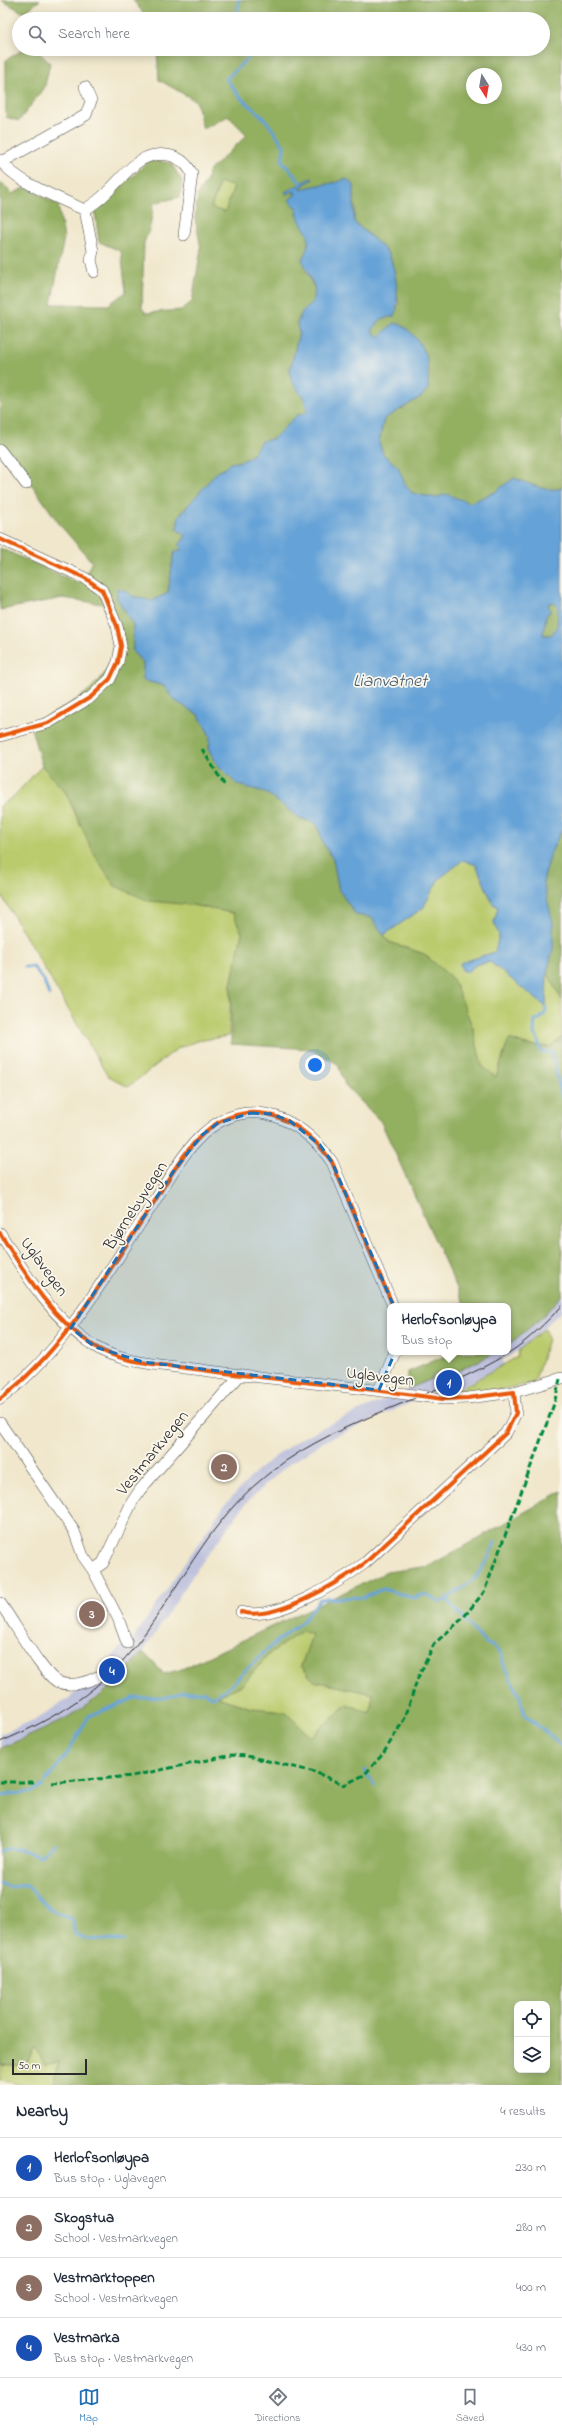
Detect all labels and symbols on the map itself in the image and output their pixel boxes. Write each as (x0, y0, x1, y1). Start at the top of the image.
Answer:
north arrow (466, 68, 502, 104)
water label: Lianvatnet (353, 669, 429, 695)
your location (305, 1055, 325, 1075)
street label: Bjørnebyvegen (97, 1157, 176, 1257)
street label: Uglavegen (12, 1232, 74, 1303)
street label: Uglavegen (344, 1360, 415, 1396)
pin: 1 (436, 1368, 462, 1398)
street label: Vestmarkvegen (110, 1405, 197, 1503)
pin: 2 (211, 1452, 237, 1482)
pin: 3 (79, 1599, 105, 1629)
pin: 4 (99, 1656, 125, 1686)
scale bar (12, 2057, 87, 2076)

